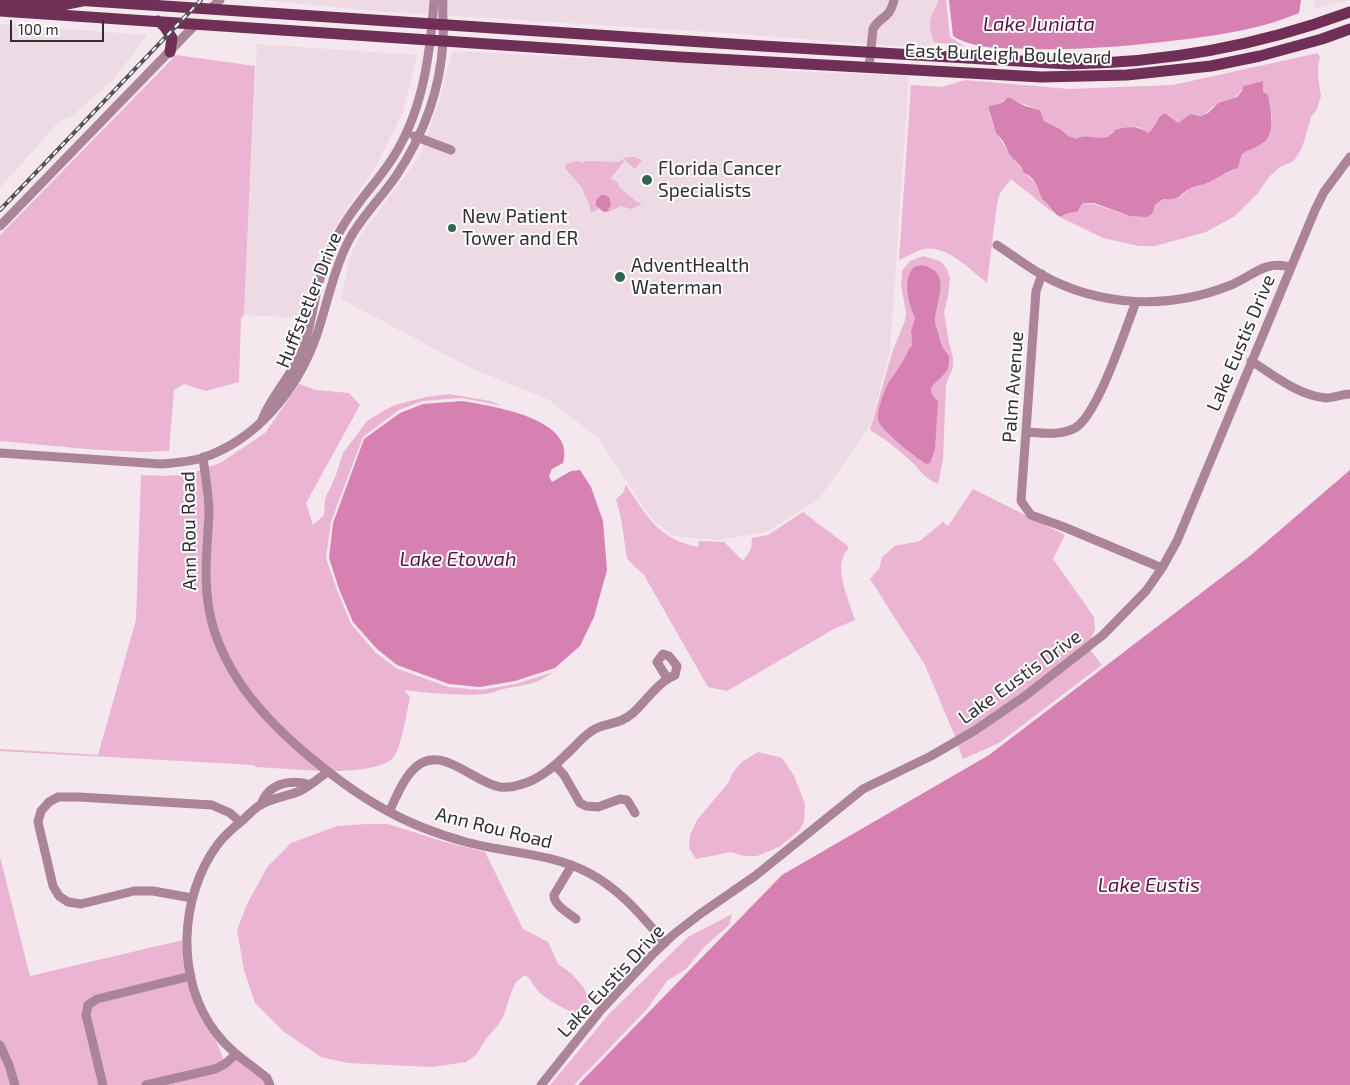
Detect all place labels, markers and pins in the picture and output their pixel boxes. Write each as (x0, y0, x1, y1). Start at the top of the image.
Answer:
place label: Florida Cancer Specialists (658, 158, 782, 202)
marker: Florida Cancer Specialists (640, 173, 654, 187)
place label: New Patient Tower and ER (462, 206, 578, 250)
marker: New Patient Tower and ER (446, 222, 458, 234)
place label: AdventHealth Waterman (631, 255, 749, 299)
marker: AdventHealth Waterman (613, 270, 627, 284)

